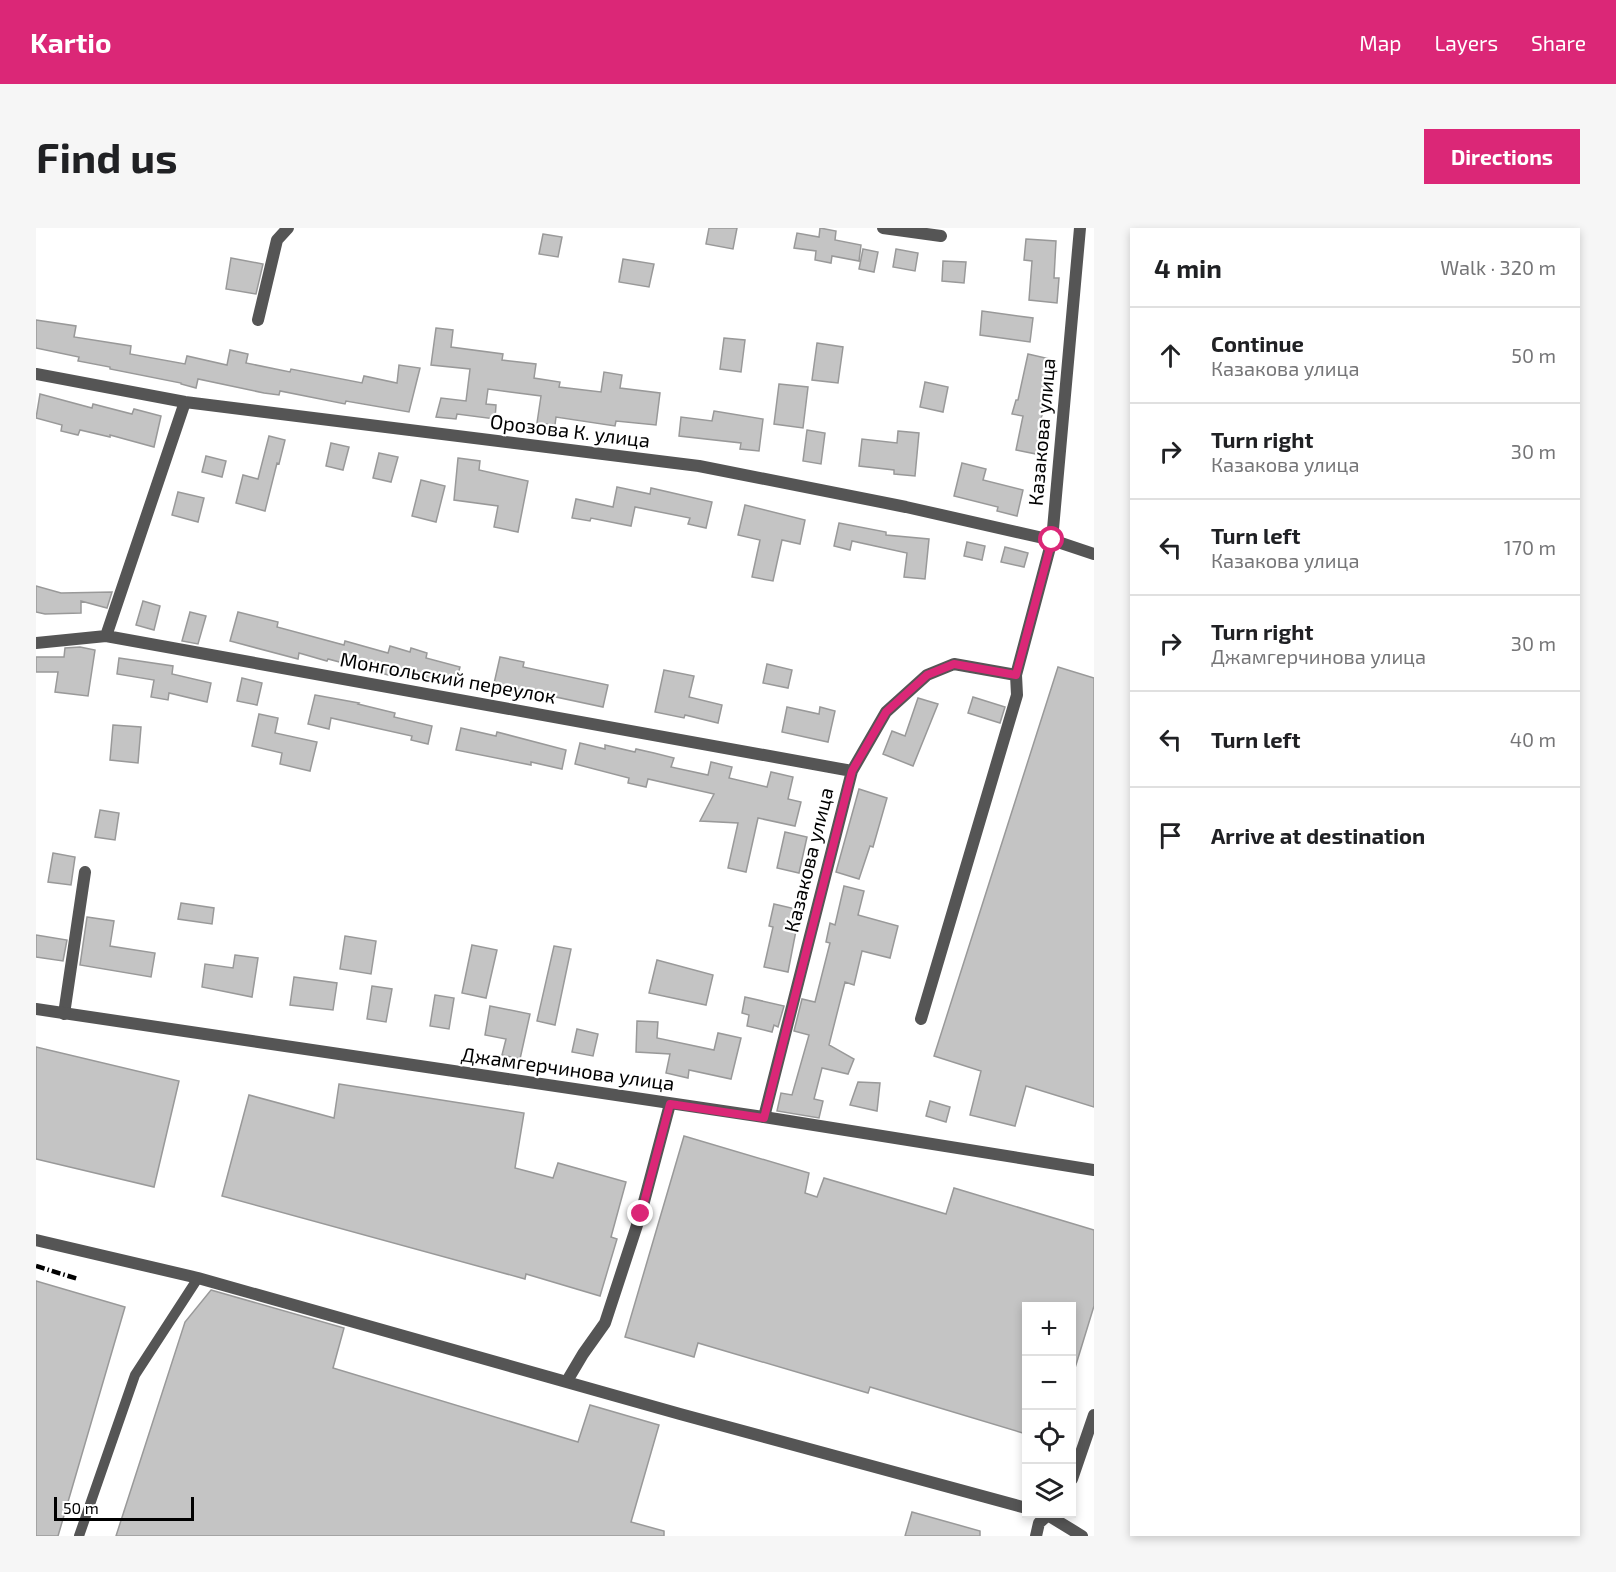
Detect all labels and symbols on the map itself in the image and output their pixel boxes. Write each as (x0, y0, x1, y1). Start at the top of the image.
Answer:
street label: Казакова улица (1023, 357, 1060, 507)
street label: Орозова К. улица (489, 408, 652, 453)
route start (1038, 526, 1064, 552)
street label: Монгольский переулок (338, 646, 558, 709)
street label: Казакова улица (778, 785, 839, 935)
street label: Джамгерчинова улица (460, 1041, 676, 1096)
route end (627, 1200, 653, 1226)
scale bar (54, 1494, 194, 1522)

